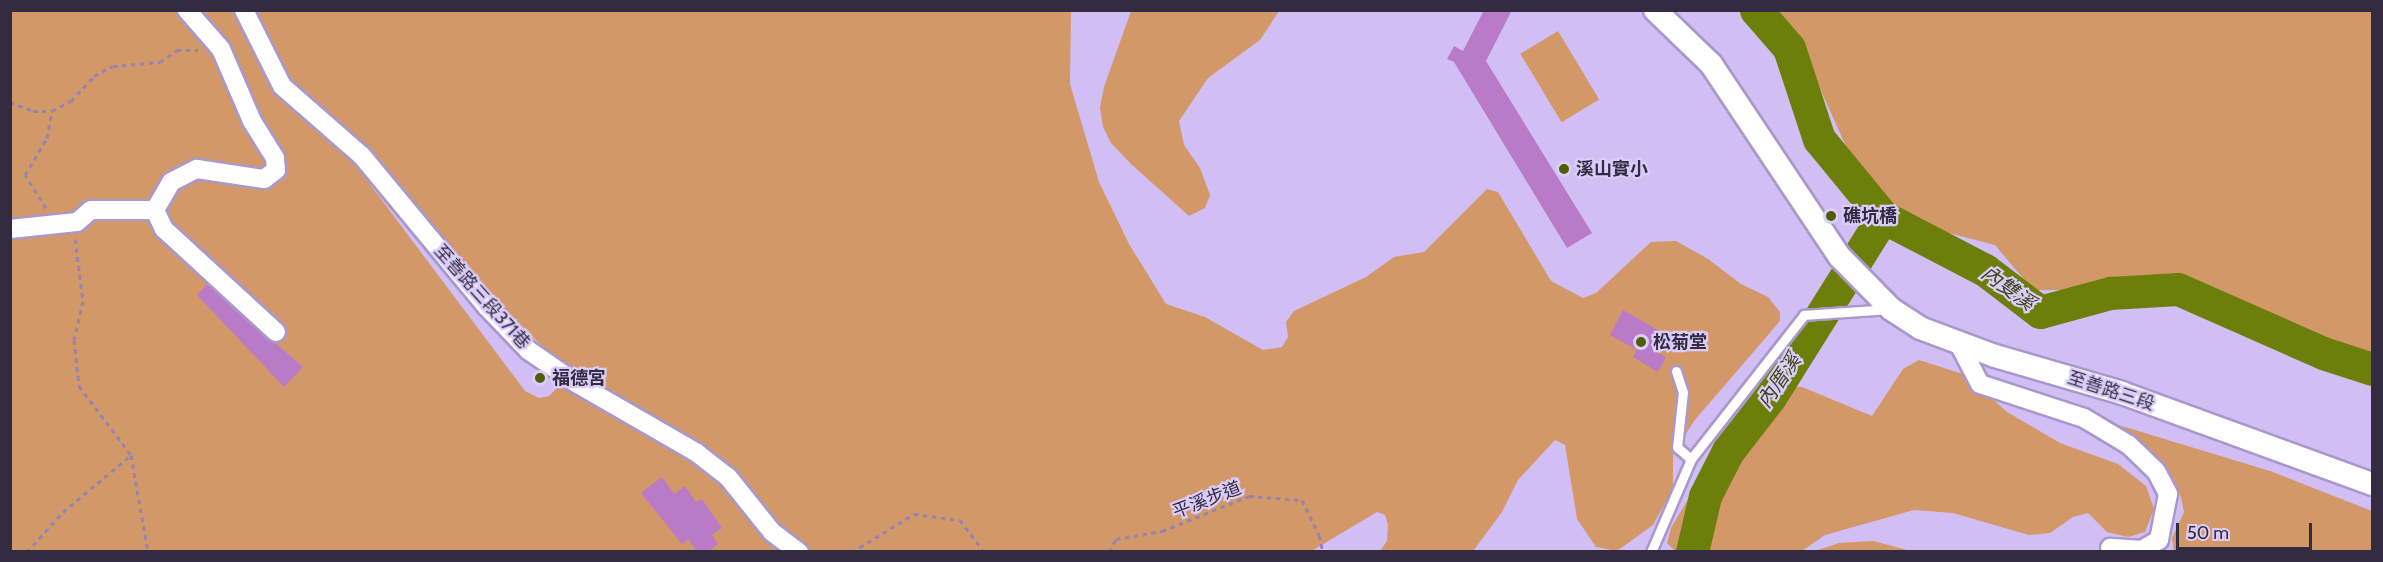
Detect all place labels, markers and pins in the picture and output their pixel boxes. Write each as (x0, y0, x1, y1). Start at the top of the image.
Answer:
place label: 溪山實小 (1576, 158, 1648, 180)
marker: 溪山實小 (1557, 162, 1571, 176)
place label: 礁坑橋 (1843, 205, 1897, 227)
marker: 礁坑橋 (1824, 209, 1838, 223)
place label: 松菊堂 (1653, 331, 1707, 353)
marker: 松菊堂 (1634, 335, 1648, 349)
place label: 福德宮 (552, 367, 606, 389)
marker: 福德宮 (533, 371, 547, 385)

